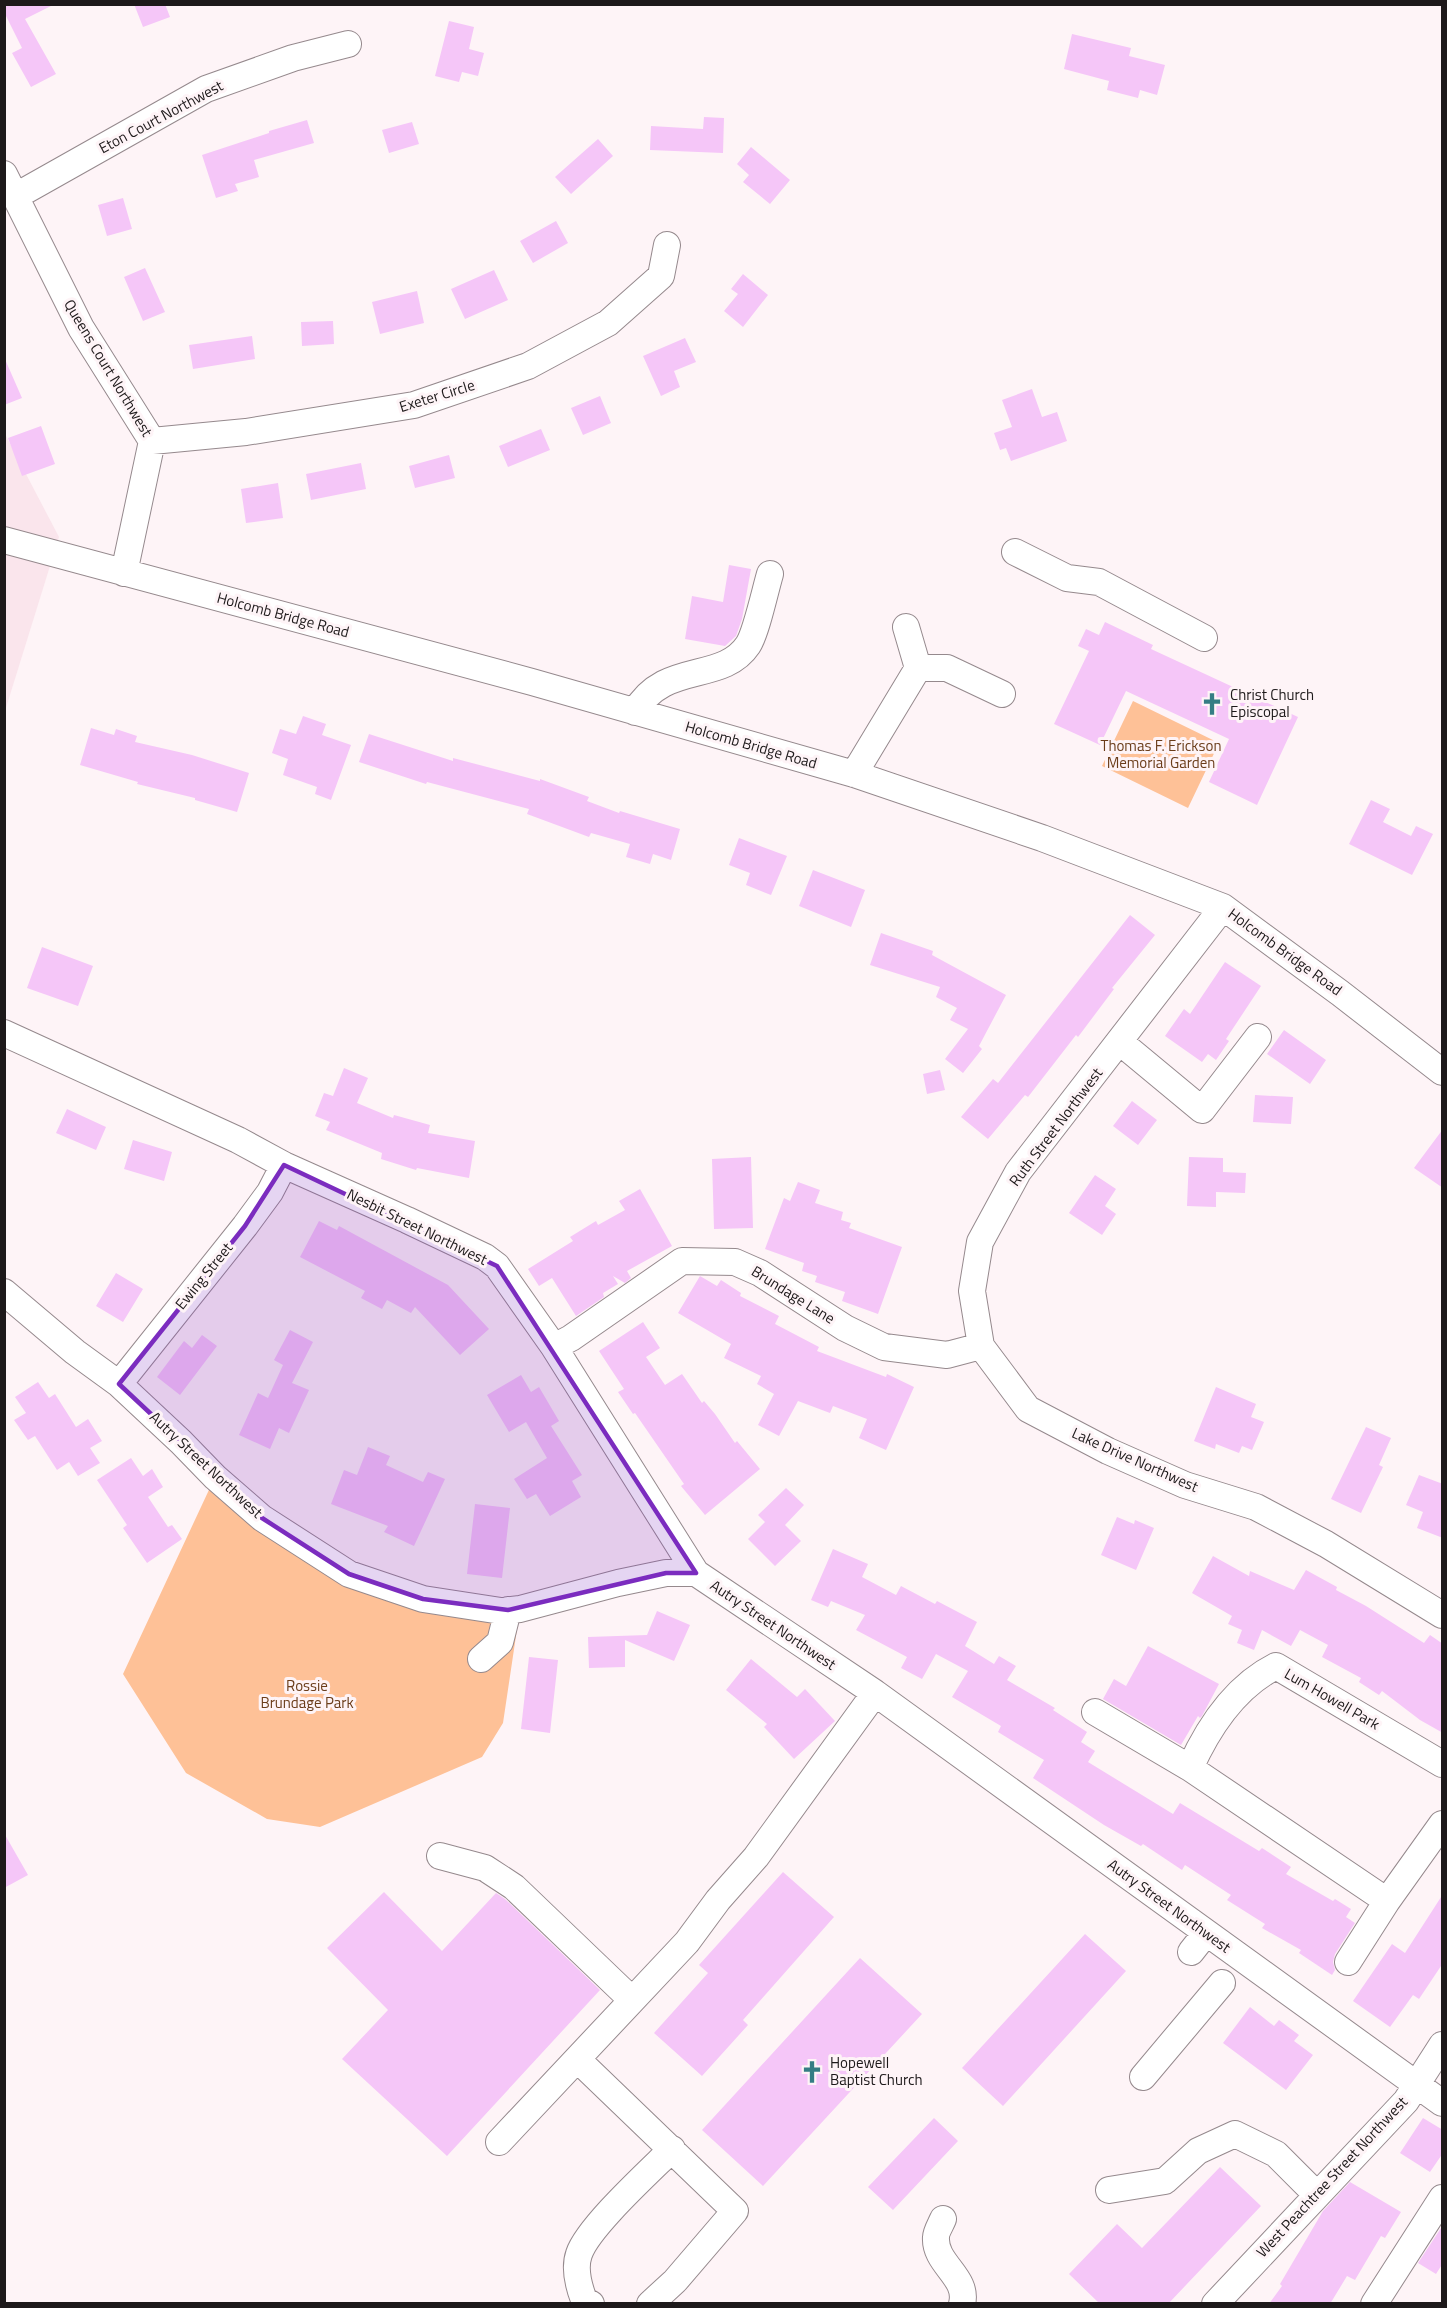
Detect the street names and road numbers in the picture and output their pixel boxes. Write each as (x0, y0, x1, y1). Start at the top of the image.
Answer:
street label: Eton Court Northwest (94, 74, 228, 159)
street label: Queens Court Northwest (58, 295, 159, 441)
street label: Exeter Circle (396, 373, 477, 418)
street label: Holcomb Bridge Road (214, 586, 352, 643)
street label: Holcomb Bridge Road (682, 715, 820, 774)
street label: Holcomb Bridge Road (1223, 902, 1347, 1001)
street label: Ruth Street Northwest (1003, 1062, 1108, 1191)
street label: Nesbit Street Northwest (343, 1182, 492, 1271)
street label: Ewing Street (169, 1237, 238, 1314)
street label: Brundage Lane (747, 1260, 840, 1329)
street label: Autry Street Northwest (145, 1406, 269, 1524)
street label: Lake Drive Northwest (1068, 1421, 1203, 1498)
street label: Autry Street Northwest (706, 1574, 841, 1676)
street label: Lum Howell Park (1280, 1662, 1384, 1735)
street label: Autry Street Northwest (1103, 1853, 1236, 1959)
street label: West Peachtree Street Northwest (1251, 2090, 1413, 2262)

